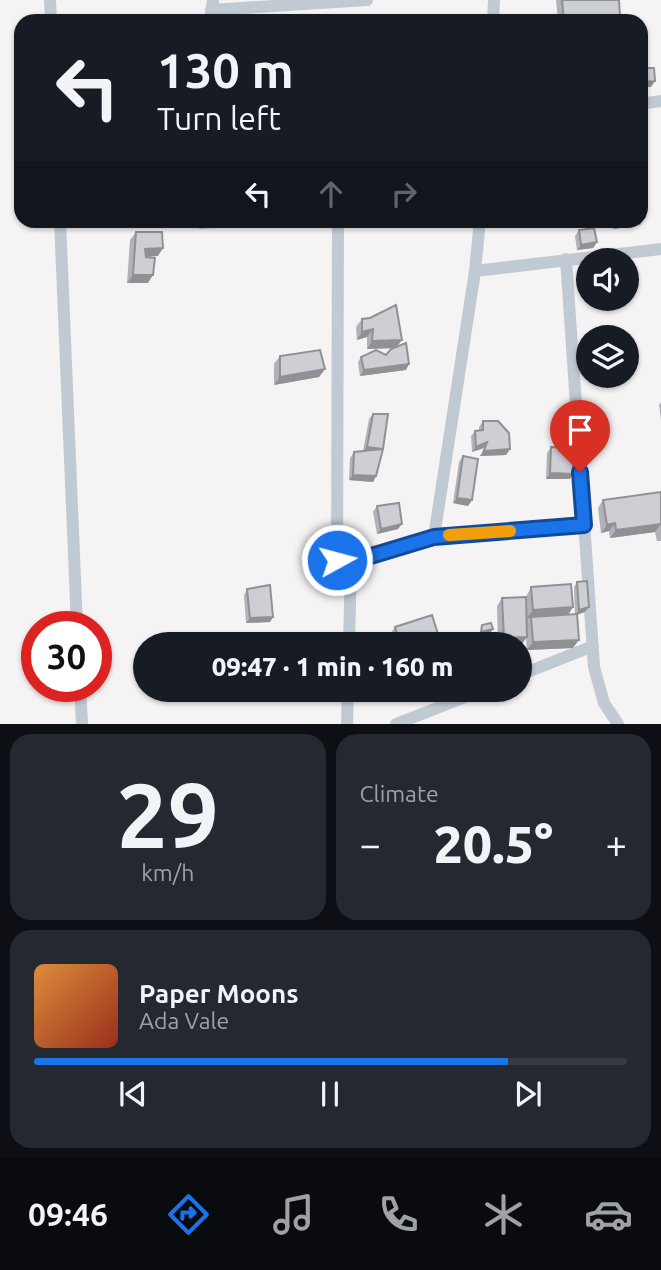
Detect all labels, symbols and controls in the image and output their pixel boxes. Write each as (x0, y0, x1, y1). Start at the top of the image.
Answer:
icon: left (42, 42, 133, 133)
text: 130 m (157, 42, 294, 97)
text: Turn left (157, 100, 281, 136)
icon: left (239, 175, 277, 213)
icon: ahead (312, 175, 350, 213)
icon: right (385, 175, 423, 213)
map controls (576, 248, 639, 388)
button: sound (576, 248, 639, 311)
button: layers (576, 325, 639, 388)
pin (550, 400, 610, 472)
icon: arrive (561, 411, 599, 449)
position arrow (300, 523, 374, 597)
speed limit sign: 30 (21, 611, 112, 702)
text: 09:47 · 1 min · 160 m (212, 652, 453, 681)
text: 29 (116, 763, 219, 865)
text: Climate (360, 781, 439, 806)
text: 20.5° (433, 815, 553, 873)
text: − (360, 823, 381, 865)
text: + (606, 823, 627, 865)
text: km/h (141, 860, 194, 885)
text: Paper Moons (139, 979, 298, 1008)
text: Ada Vale (139, 1008, 229, 1033)
icon: previous (114, 1075, 152, 1113)
icon: pause (311, 1075, 349, 1113)
icon: next (509, 1075, 547, 1113)
icon: directions (164, 1190, 213, 1239)
icon: music (269, 1190, 318, 1239)
icon: phone (374, 1190, 423, 1239)
icon: climate (479, 1190, 528, 1239)
icon: car (584, 1190, 633, 1239)
text: 09:46 (28, 1196, 108, 1232)

